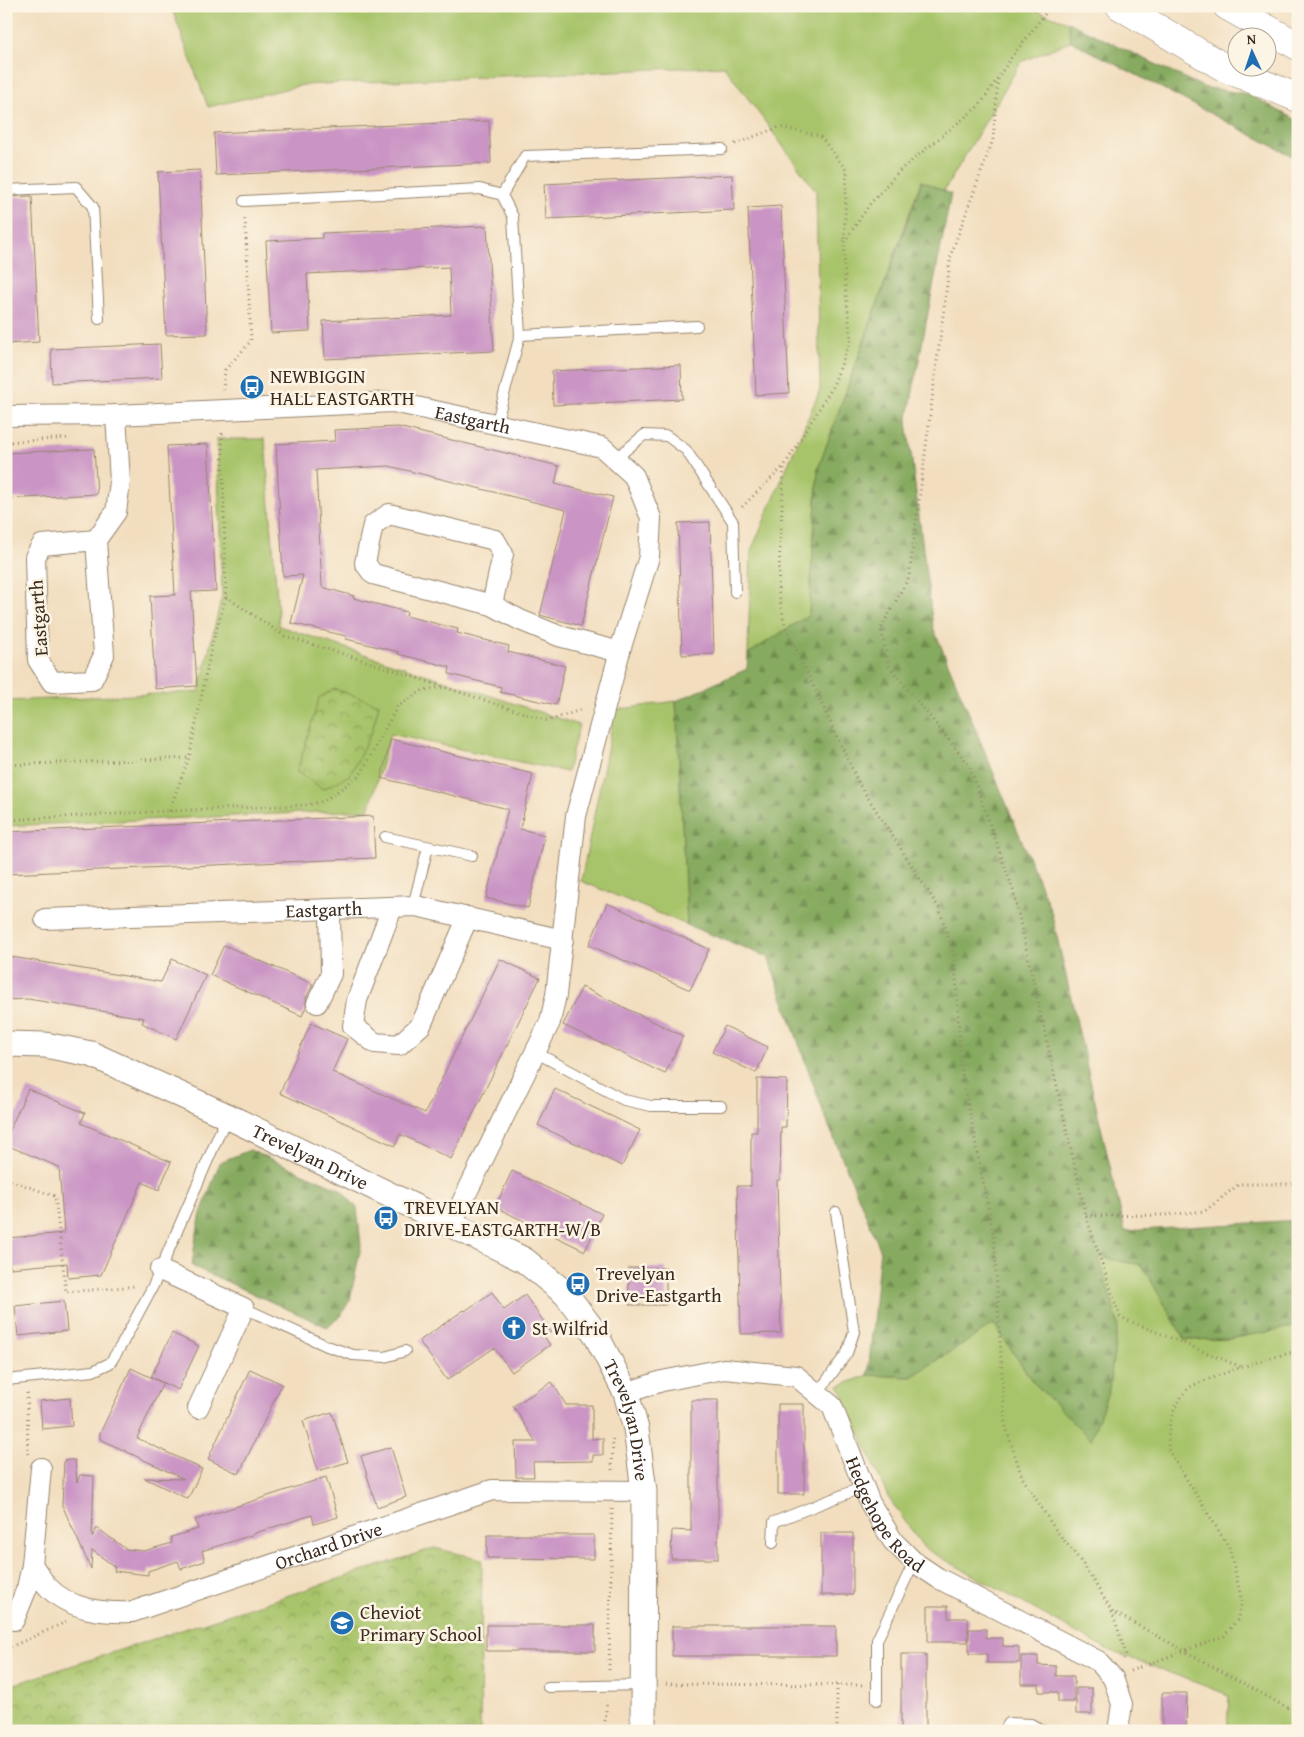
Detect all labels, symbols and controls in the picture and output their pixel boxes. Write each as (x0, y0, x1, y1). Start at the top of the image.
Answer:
north arrow (1226, 28, 1276, 78)
text: N (1246, 29, 1257, 49)
place label: NEWBIGGIN HALL EASTGARTH (270, 362, 414, 412)
bus stop icon: NEWBIGGIN HALL EASTGARTH (239, 374, 265, 400)
street label: Eastgarth (432, 397, 514, 441)
street label: Eastgarth (21, 579, 55, 657)
street label: Eastgarth (285, 894, 363, 925)
street label: Trevelyan Drive (248, 1116, 373, 1197)
place label: TREVELYAN DRIVE-EASTGARTH-W/B (404, 1193, 601, 1243)
bus stop icon: TREVELYAN DRIVE-EASTGARTH-W/B (373, 1205, 399, 1231)
place label: Trevelyan Drive-Eastgarth (596, 1259, 722, 1309)
bus stop icon: Trevelyan Drive-Eastgarth (565, 1271, 591, 1297)
place label: St Wilfrid (532, 1314, 609, 1342)
church icon: St Wilfrid (501, 1315, 527, 1341)
street label: Trevelyan Drive (597, 1354, 657, 1483)
street label: Hedgehope Road (839, 1452, 931, 1580)
street label: Orchard Drive (271, 1514, 386, 1577)
place label: Cheviot Primary School (360, 1598, 482, 1648)
school or university icon: Cheviot Primary School (329, 1610, 355, 1636)

